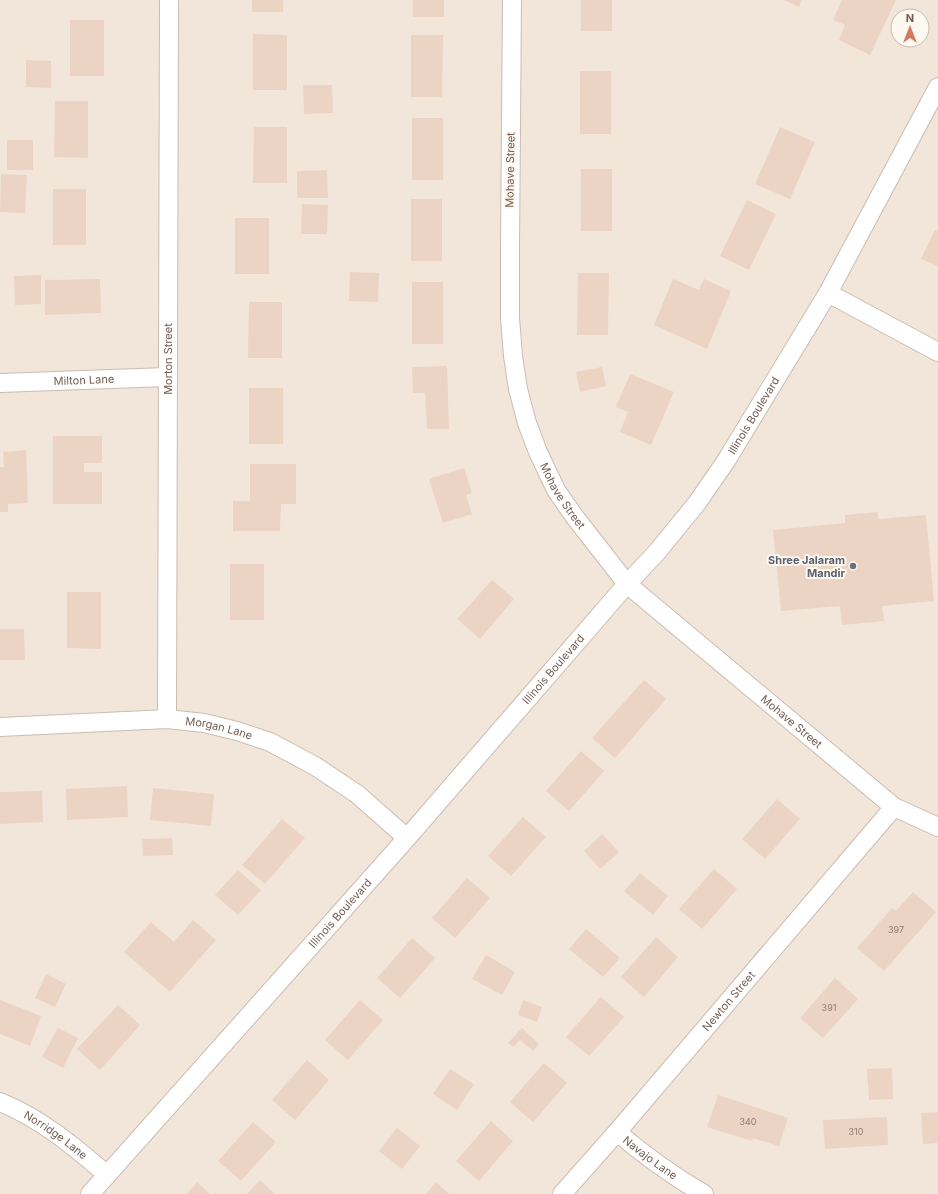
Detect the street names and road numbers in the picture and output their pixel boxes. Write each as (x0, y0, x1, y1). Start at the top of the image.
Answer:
street label: Mohave Street (502, 132, 518, 208)
street label: Morton Street (161, 323, 175, 395)
street label: Milton Lane (53, 372, 114, 388)
street label: Illinois Boulevard (725, 374, 782, 457)
street label: Mohave Street (537, 460, 589, 532)
street label: Illinois Boulevard (519, 631, 587, 707)
street label: Mohave Street (758, 692, 825, 751)
street label: Morgan Lane (185, 714, 254, 743)
street label: Illinois Boulevard (306, 876, 375, 951)
street label: Newton Street (699, 968, 758, 1034)
street label: Norridge Lane (22, 1108, 90, 1162)
street label: Navajo Lane (620, 1133, 680, 1183)

